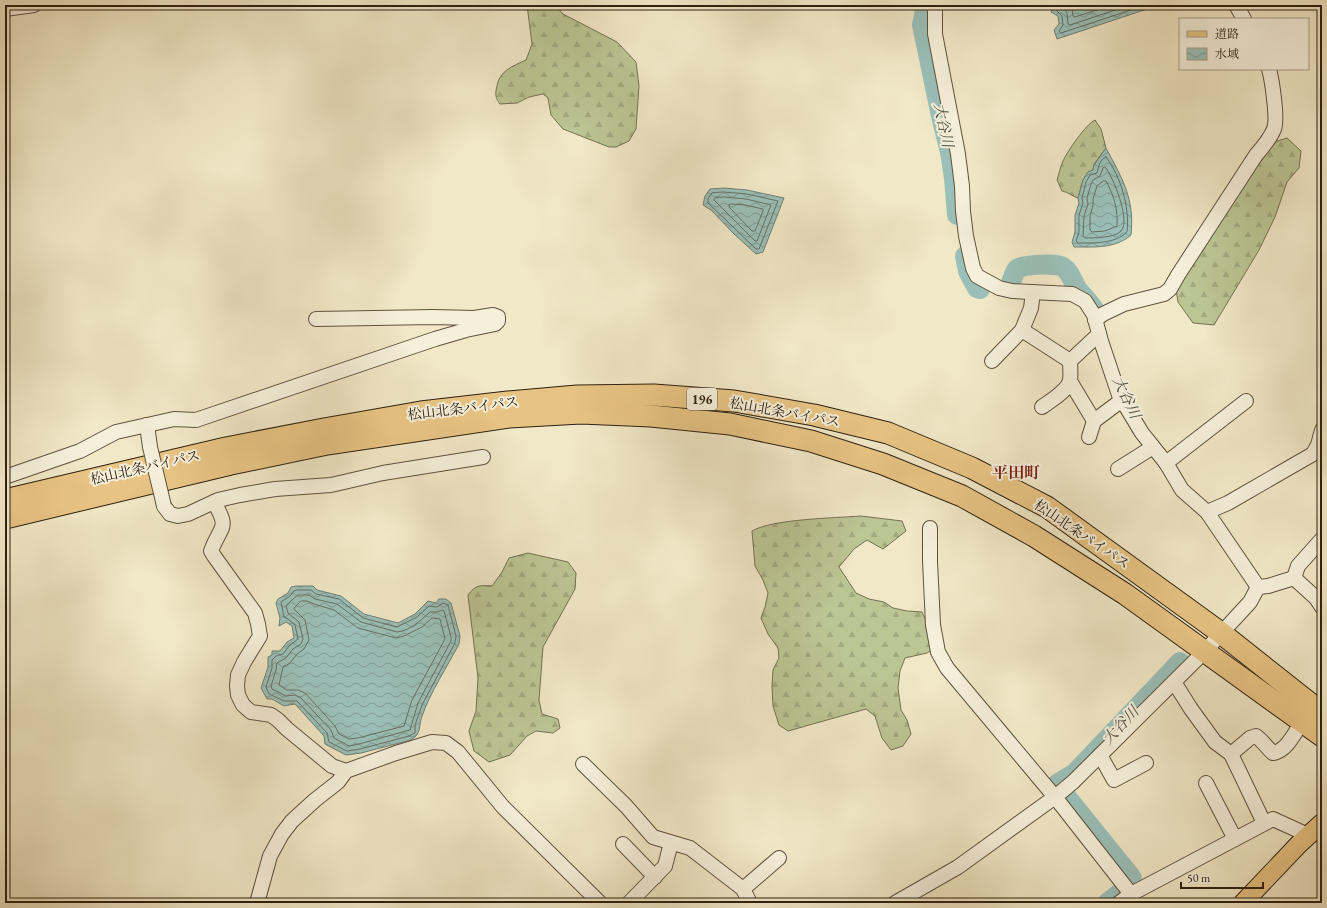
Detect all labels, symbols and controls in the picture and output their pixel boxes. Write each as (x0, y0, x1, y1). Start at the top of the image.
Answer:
legend (1179, 18, 1309, 70)
text: 道路 (1215, 26, 1239, 42)
text: 水域 (1215, 46, 1239, 62)
water label: 大谷川 (930, 101, 958, 151)
water label: 大谷川 (1109, 373, 1146, 423)
road number: 196 (687, 388, 717, 410)
street label: 松山北条バイパス (406, 392, 520, 424)
street label: 松山北条バイパス (728, 393, 842, 431)
street label: 松山北条バイパス (89, 446, 201, 488)
district label: 平田町 (992, 462, 1040, 483)
street label: 松山北条バイパス (1031, 495, 1133, 573)
water label: 大谷川 (1098, 701, 1144, 748)
scale bar (1181, 864, 1263, 890)
text: 50 m (1187, 870, 1211, 886)

